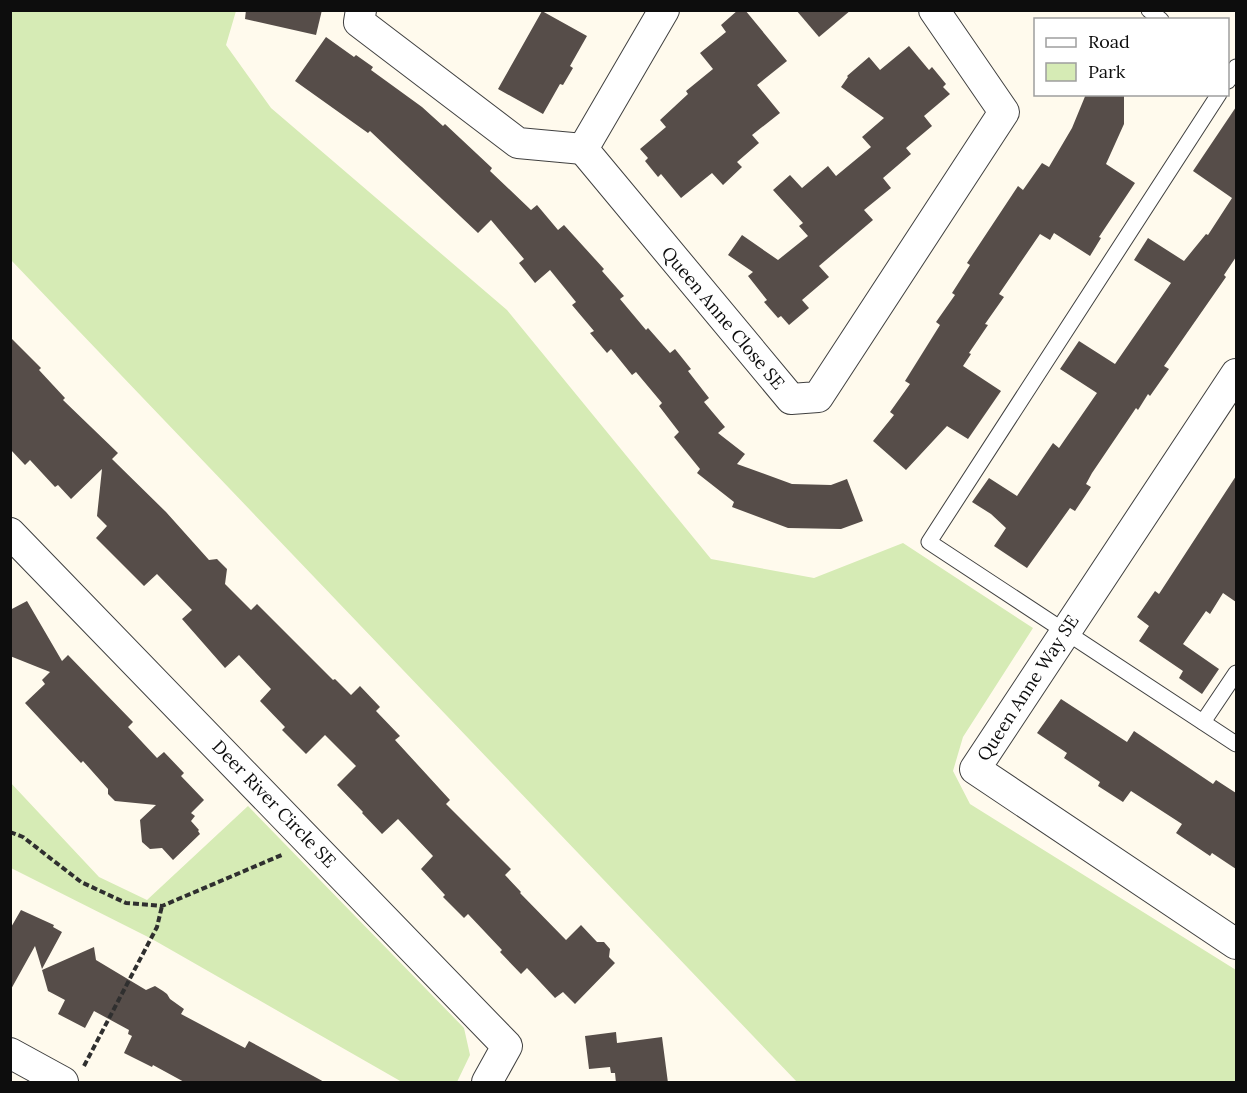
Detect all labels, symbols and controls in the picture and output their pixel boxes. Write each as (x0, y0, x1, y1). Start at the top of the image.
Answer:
legend (1034, 18, 1229, 96)
text: Road (1088, 30, 1130, 53)
text: Park (1088, 60, 1126, 83)
street label: Queen Anne Close SE (657, 241, 790, 394)
street label: Queen Anne Way SE (972, 610, 1083, 765)
street label: Deer River Circle SE (207, 735, 341, 872)

